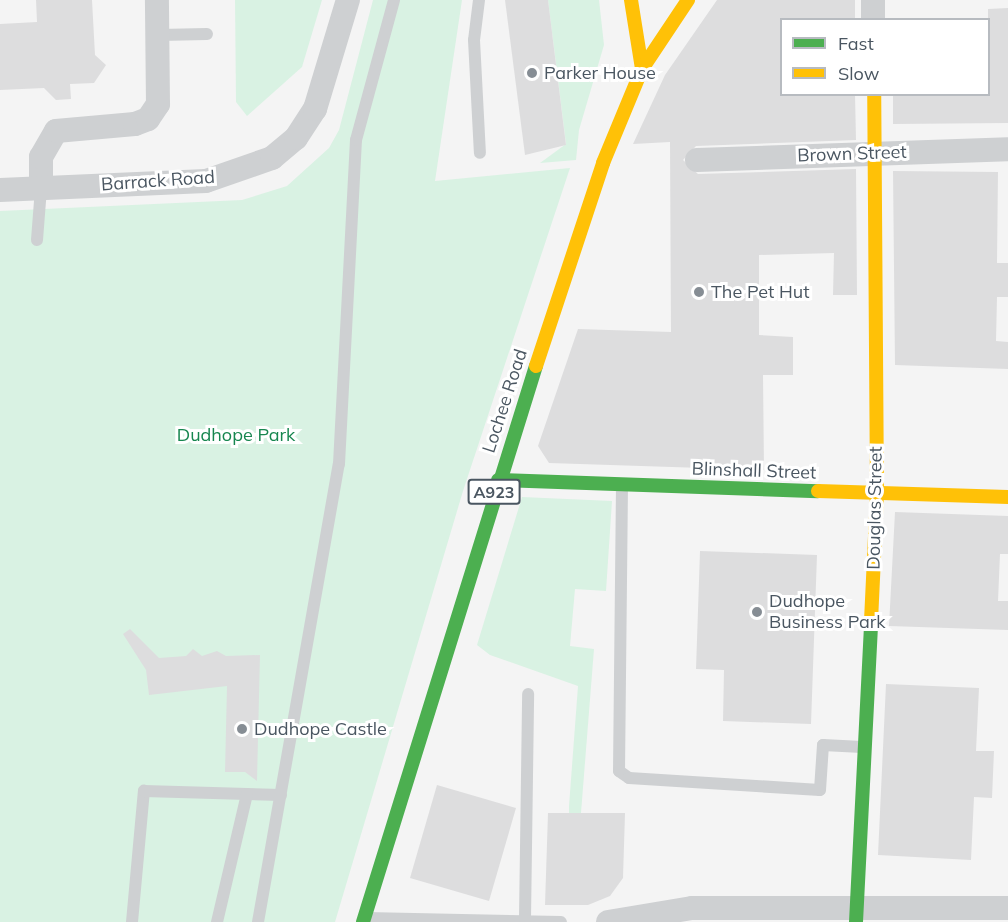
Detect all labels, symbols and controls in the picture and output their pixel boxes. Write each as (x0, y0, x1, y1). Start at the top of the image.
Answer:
legend (780, 18, 990, 96)
text: Fast (838, 32, 874, 55)
place label: Parker House (544, 62, 656, 84)
text: Slow (838, 62, 879, 85)
marker: Parker House (525, 66, 539, 80)
street label: Brown Street (797, 141, 907, 167)
street label: Barrack Road (100, 166, 216, 196)
place label: The Pet Hut (711, 281, 809, 303)
marker: The Pet Hut (692, 285, 706, 299)
street label: Lochee Road (478, 346, 532, 456)
park label: Dudhope Park (177, 424, 295, 446)
street label: Douglas Street (863, 446, 887, 570)
street label: Blinshall Street (691, 458, 817, 484)
road number: A923 (467, 479, 521, 505)
place label: Dudhope Business Park (769, 591, 886, 634)
marker: Dudhope Business Park (750, 605, 764, 619)
place label: Dudhope Castle (254, 718, 387, 740)
marker: Dudhope Castle (235, 722, 249, 736)

